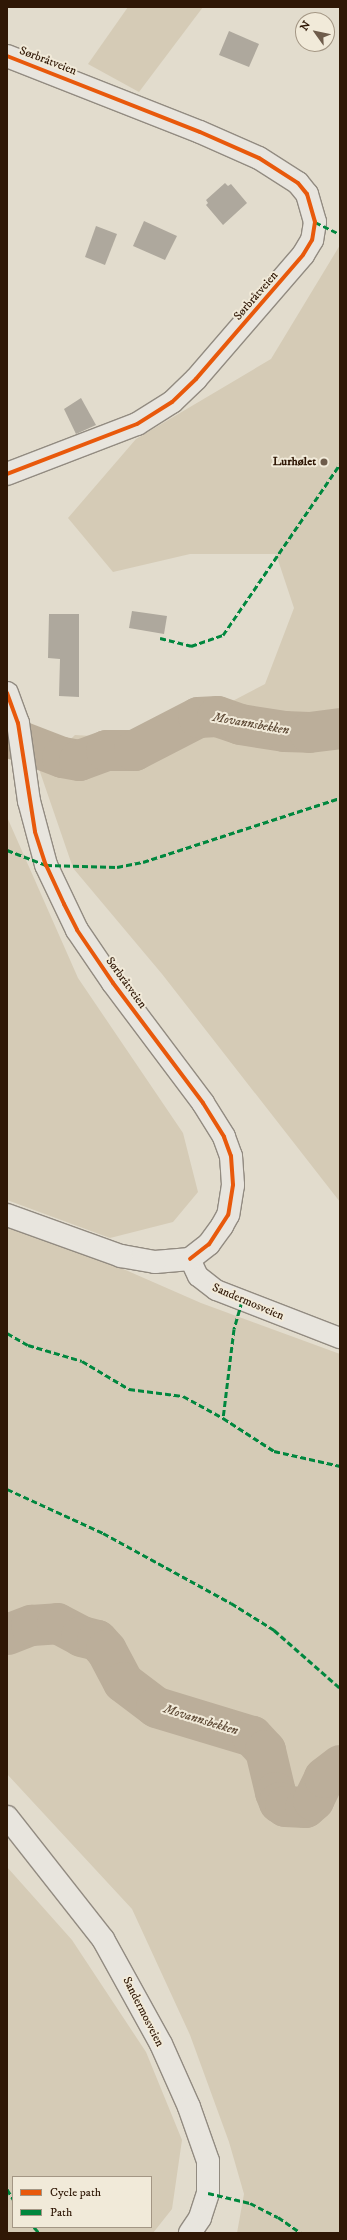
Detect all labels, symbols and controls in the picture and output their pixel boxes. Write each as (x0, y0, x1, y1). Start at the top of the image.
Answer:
north arrow (295, 12, 335, 52)
text: N (297, 18, 314, 34)
street label: Sørbråtveien (17, 44, 79, 78)
street label: Sørbråtveien (231, 269, 281, 323)
place label: Lurhølet (273, 455, 316, 469)
marker: Lurhølet (319, 457, 329, 467)
water label: Movannsbekken (212, 710, 290, 738)
street label: Sørbråtveien (103, 954, 149, 1012)
street label: Sandermosveien (210, 1280, 286, 1324)
water label: Movannsbekken (162, 1701, 240, 1739)
street label: Sandermosveien (119, 1975, 167, 2049)
legend (12, 2176, 152, 2228)
text: Cycle path (50, 2185, 101, 2200)
text: Path (50, 2205, 72, 2220)

